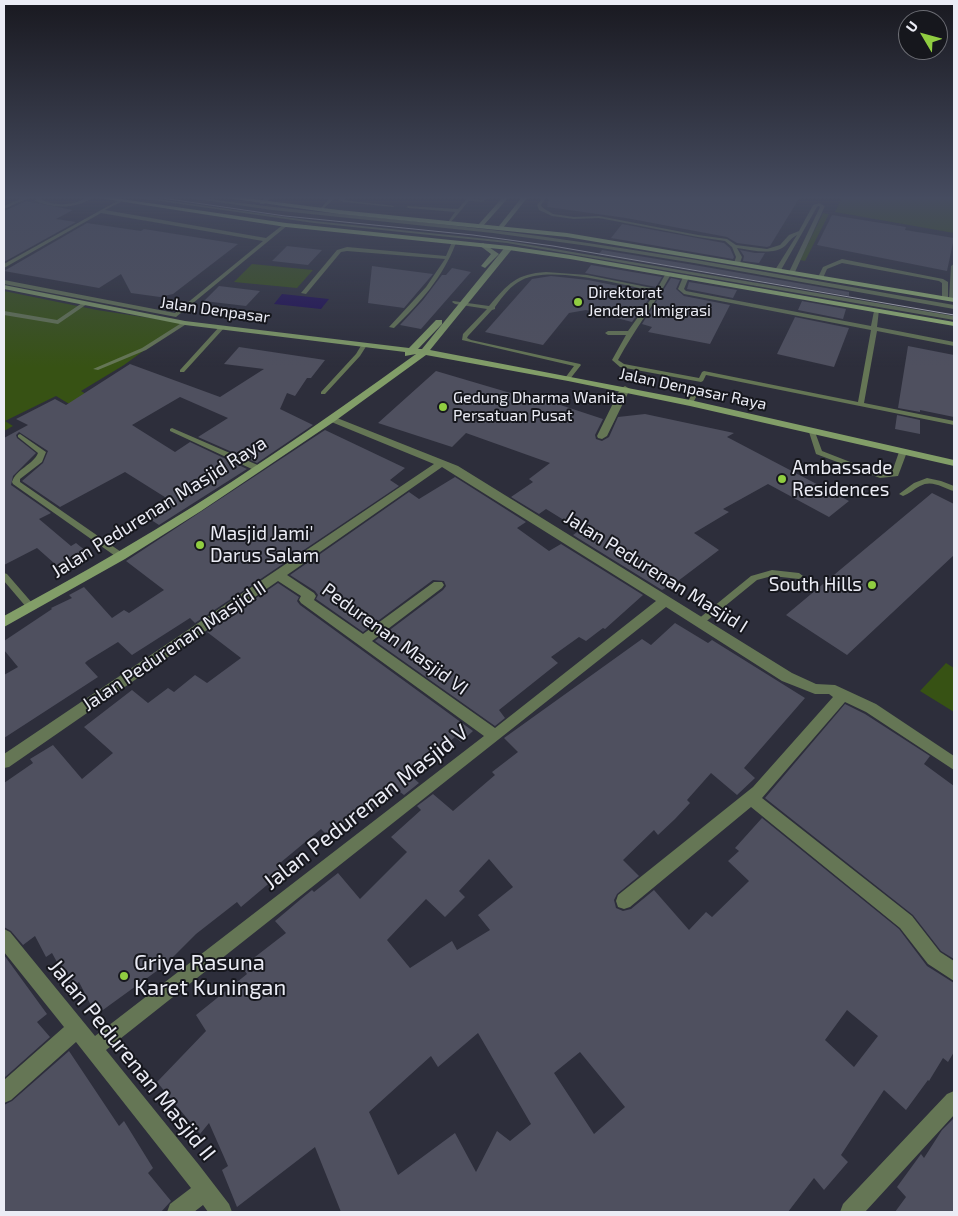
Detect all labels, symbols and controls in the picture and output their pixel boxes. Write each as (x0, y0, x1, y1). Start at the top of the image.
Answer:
north arrow (898, 10, 948, 60)
text: U (902, 17, 921, 35)
place label: Direktorat Jenderal Imigrasi (588, 283, 711, 321)
street label: Jalan Denpasar (159, 293, 271, 327)
marker: Direktorat Jenderal Imigrasi (572, 296, 584, 308)
street label: Jalan Denpasar Raya (618, 364, 768, 414)
place label: Gedung Dharma Wanita Persatuan Pusat (453, 388, 625, 426)
marker: Gedung Dharma Wanita Persatuan Pusat (437, 401, 449, 413)
street label: Jalan Pedurenan Masjid Raya (47, 431, 271, 583)
place label: Ambassade Residences (792, 457, 893, 501)
marker: Ambassade Residences (776, 473, 788, 485)
street label: Jalan Pedurenan Masjid I (560, 506, 752, 638)
place label: Masjid Jami' Darus Salam (210, 523, 319, 567)
marker: Masjid Jami' Darus Salam (194, 539, 206, 551)
place label: South Hills (769, 574, 862, 596)
street label: Jalan Pedurenan Masjid II (78, 576, 270, 716)
street label: Pedurenan Masjid VI (317, 578, 473, 700)
marker: South Hills (866, 579, 878, 591)
street label: Jalan Pedurenan Masjid V (258, 719, 474, 895)
place label: Griya Rasuna Karet Kuningan (134, 950, 286, 1001)
street label: Jalan Pedurenan Masjid II (43, 954, 221, 1166)
marker: Griya Rasuna Karet Kuningan (118, 970, 130, 982)

